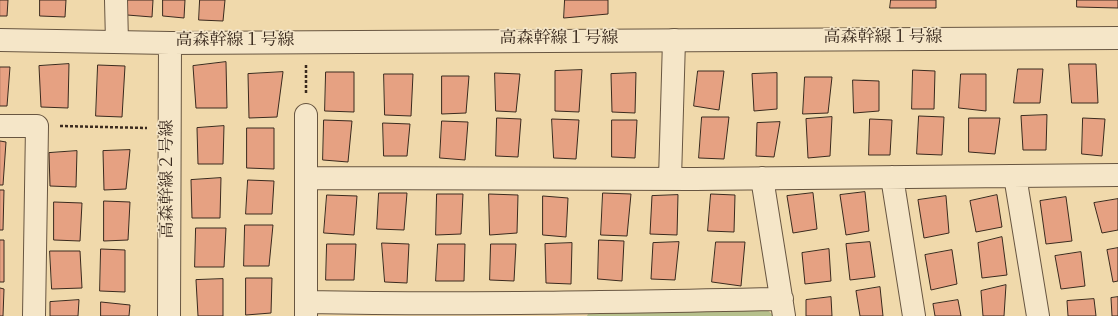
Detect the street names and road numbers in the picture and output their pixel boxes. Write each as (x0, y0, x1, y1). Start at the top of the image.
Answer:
street label: 高森幹線１号線 (824, 29, 942, 49)
street label: 高森幹線１号線 (500, 30, 618, 50)
street label: 高森幹線１号線 (176, 32, 294, 52)
street label: 高森幹線２号線 (159, 120, 179, 238)

